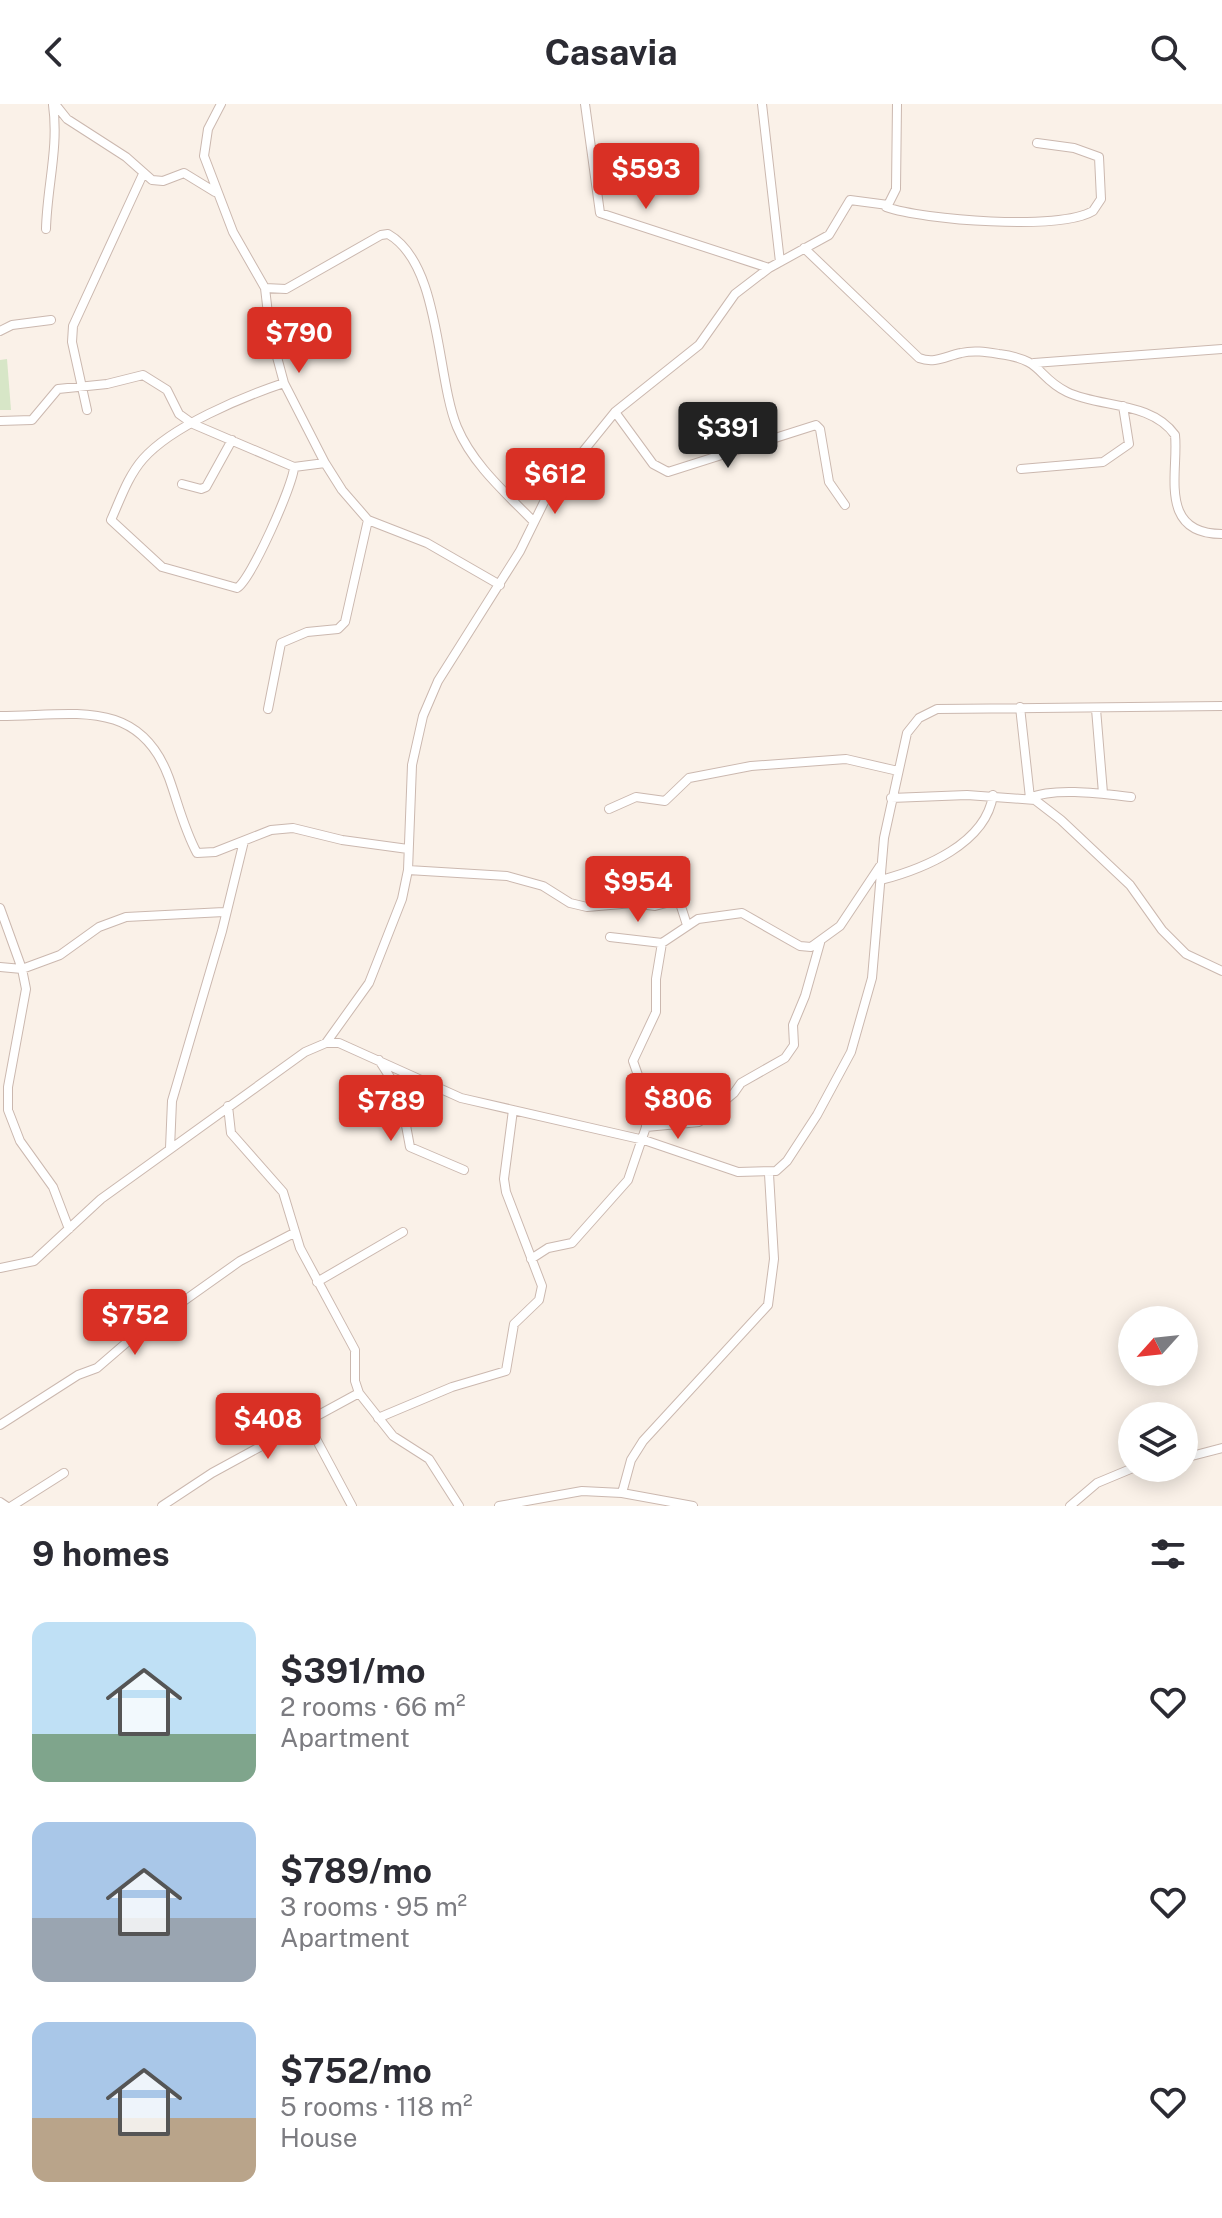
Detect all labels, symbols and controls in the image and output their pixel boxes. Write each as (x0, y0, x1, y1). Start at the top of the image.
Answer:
icon: back (32, 30, 76, 74)
icon: search (1146, 30, 1190, 74)
text: Casavia (544, 31, 678, 73)
pin: $593 (599, 143, 693, 211)
text: $593 (611, 153, 681, 184)
pin: $790 (252, 307, 346, 375)
text: $790 (265, 317, 333, 348)
pin: $391 (681, 402, 775, 470)
text: $391 (696, 412, 760, 443)
pin: $612 (508, 448, 602, 516)
text: $612 (524, 458, 586, 489)
pin: $954 (591, 856, 685, 924)
text: $954 (603, 866, 673, 897)
pin: $806 (631, 1073, 725, 1141)
pin: $789 (344, 1075, 438, 1143)
text: $806 (644, 1083, 712, 1114)
text: $789 (357, 1085, 425, 1116)
pin: $752 (88, 1289, 182, 1357)
text: $752 (101, 1299, 169, 1330)
north arrow (1118, 1306, 1198, 1386)
map controls (1118, 1306, 1198, 1482)
pin: $408 (221, 1393, 315, 1461)
button: layers (1118, 1402, 1198, 1482)
text: $408 (234, 1403, 302, 1434)
icon: filters (1146, 1532, 1190, 1576)
text: 9 homes (32, 1534, 170, 1574)
text: $391/mo (280, 1651, 426, 1691)
icon: home (96, 1654, 192, 1750)
icon: heart (1146, 1680, 1190, 1724)
text: 2 rooms · 66 m² (280, 1691, 466, 1722)
text: Apartment (280, 1722, 410, 1753)
text: $789/mo (280, 1851, 432, 1891)
icon: home (96, 1854, 192, 1950)
icon: heart (1146, 1880, 1190, 1924)
text: 3 rooms · 95 m² (280, 1891, 467, 1922)
text: Apartment (280, 1922, 410, 1953)
text: $752/mo (280, 2051, 432, 2091)
icon: home (96, 2054, 192, 2150)
icon: heart (1146, 2080, 1190, 2124)
text: 5 rooms · 118 m² (280, 2091, 473, 2122)
text: House (280, 2122, 357, 2153)

